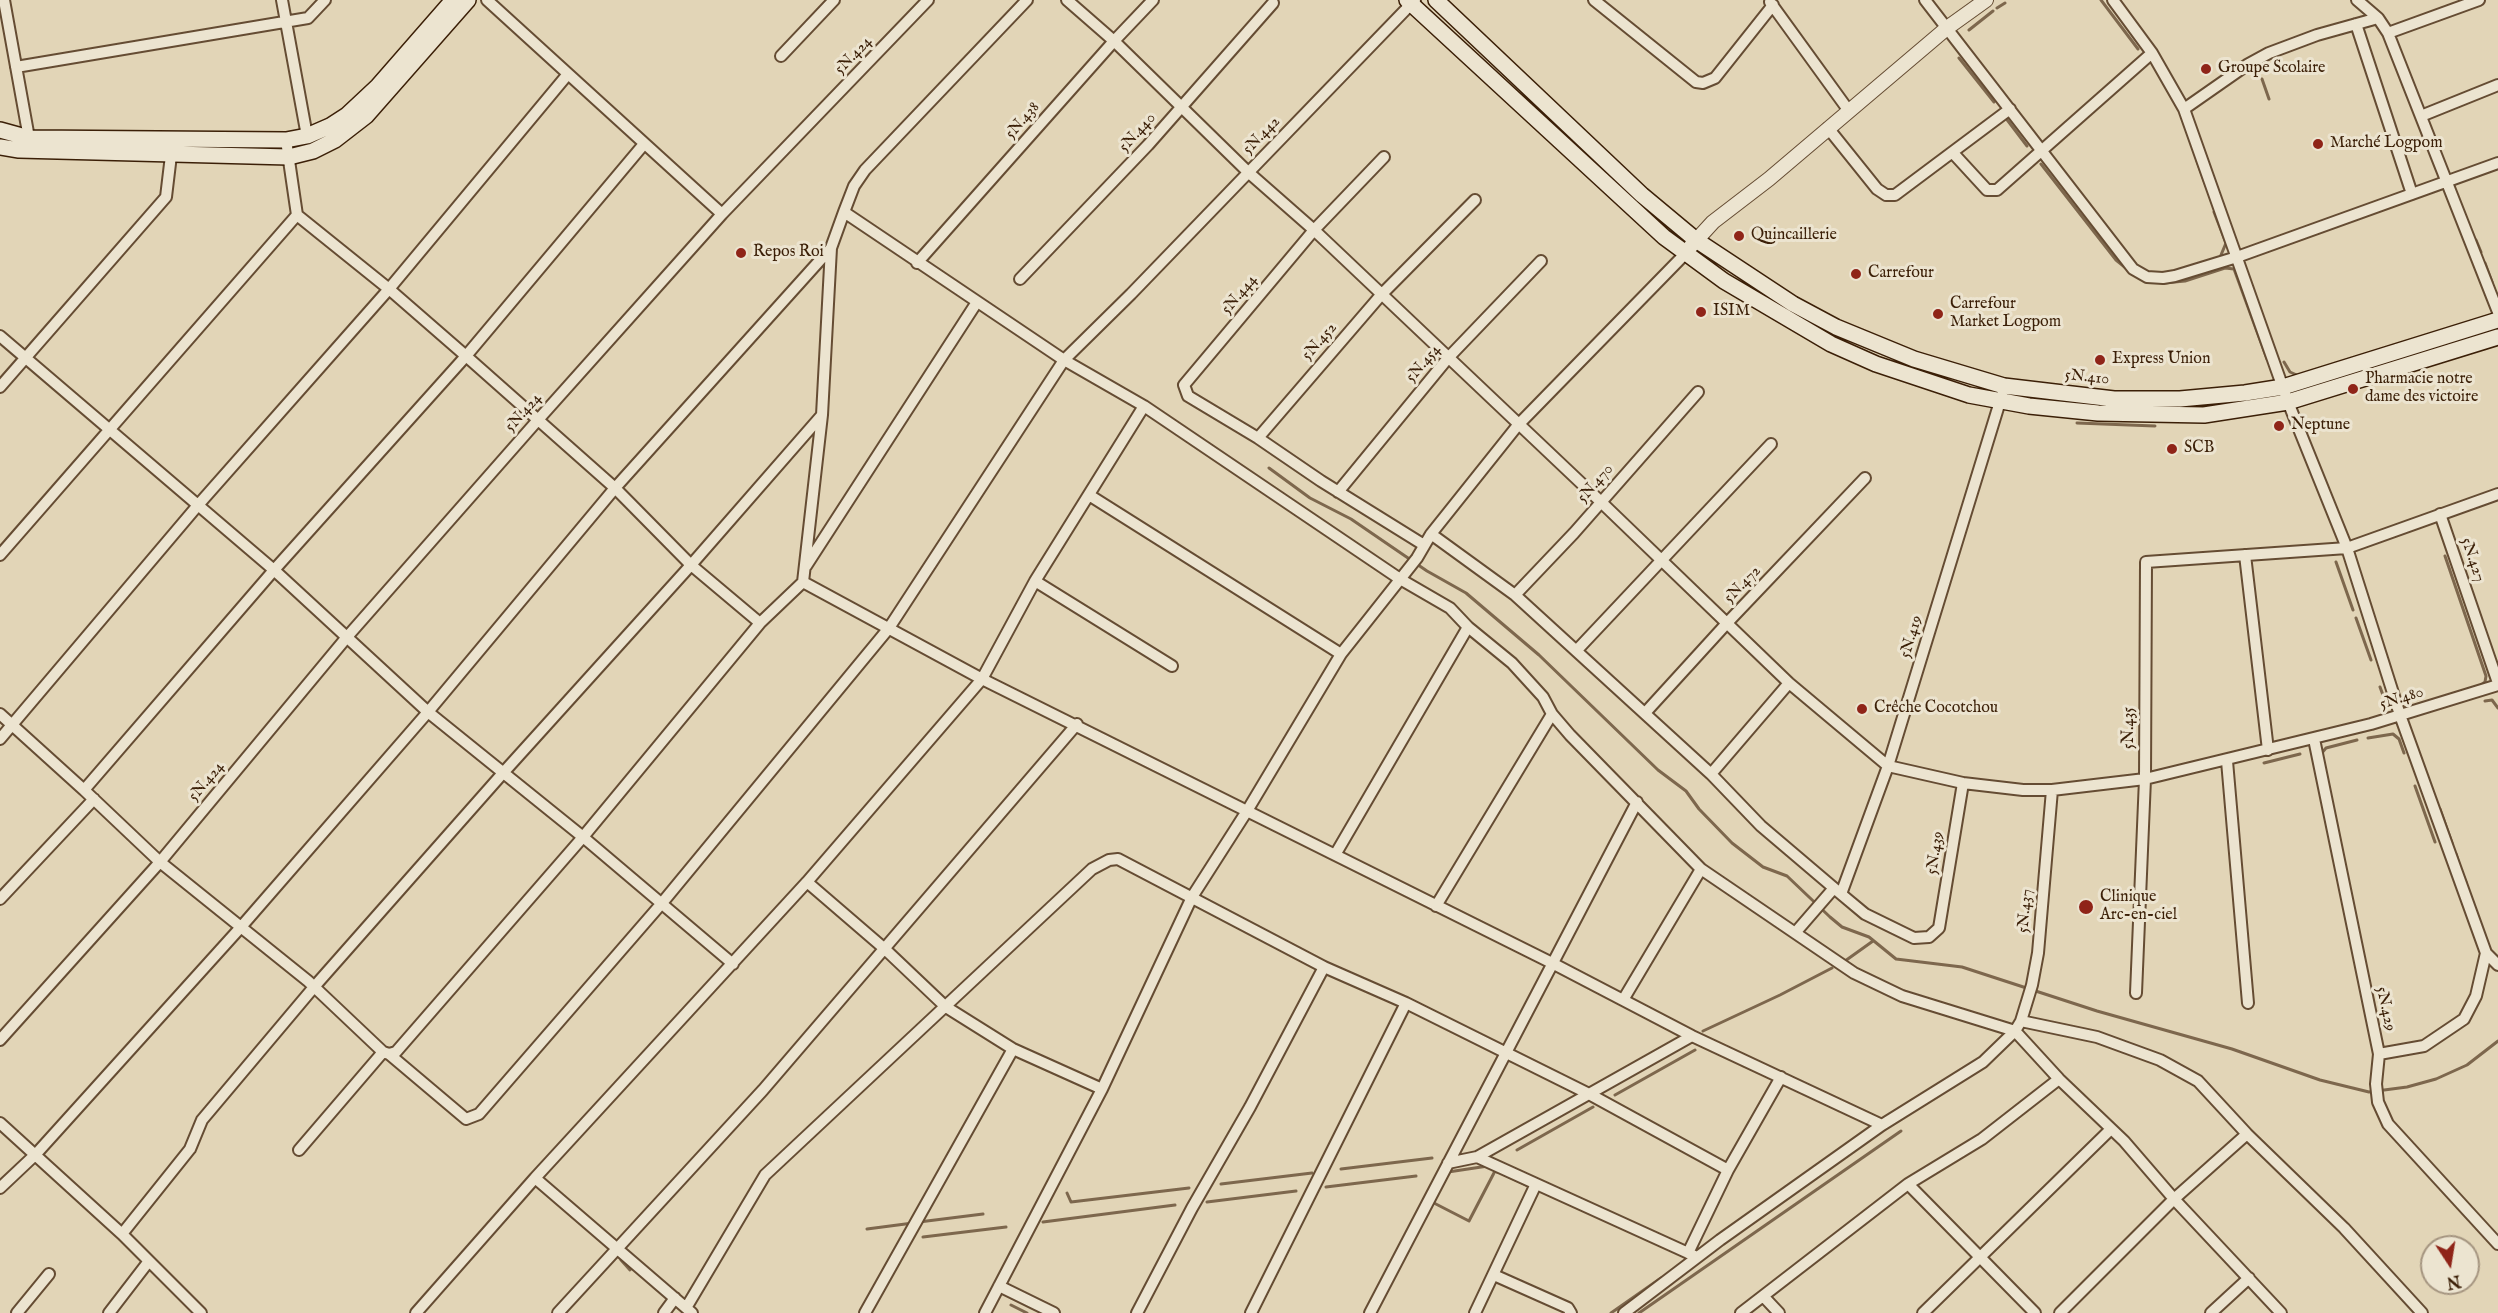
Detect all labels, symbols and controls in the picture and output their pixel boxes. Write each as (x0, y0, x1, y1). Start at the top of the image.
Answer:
street label: 5N.424 (831, 33, 877, 79)
place label: Groupe Scolaire (2218, 59, 2325, 79)
marker: Groupe Scolaire (2199, 62, 2213, 76)
street label: 5N.438 (1002, 99, 1044, 143)
street label: 5N.440 (1115, 109, 1161, 157)
street label: 5N.442 (1239, 113, 1285, 159)
place label: Marché Logpom (2330, 134, 2442, 154)
marker: Marché Logpom (2311, 137, 2325, 151)
place label: Quincaillerie (1751, 226, 1837, 246)
marker: Quincaillerie (1732, 229, 1746, 243)
place label: Repos Roi (753, 243, 824, 263)
marker: Repos Roi (734, 246, 748, 260)
place label: Carrefour (1868, 264, 1934, 284)
marker: Carrefour (1849, 267, 1863, 281)
street label: 5N.444 (1218, 271, 1262, 319)
place label: Carrefour Market Logpom (1950, 295, 2061, 333)
place label: ISIM (1713, 302, 1750, 322)
marker: ISIM (1694, 305, 1708, 319)
marker: Carrefour Market Logpom (1931, 307, 1945, 321)
street label: 5N.452 (1298, 319, 1342, 365)
street label: 5N.454 (1402, 341, 1446, 387)
place label: Express Union (2112, 350, 2210, 370)
marker: Express Union (2093, 353, 2107, 367)
street label: 5N.410 (2064, 366, 2110, 390)
place label: Pharmacie notre dame des victoire (2365, 370, 2478, 408)
marker: Pharmacie notre dame des victoire (2346, 382, 2360, 396)
street label: 5N.424 (502, 390, 546, 436)
place label: Neptune (2291, 416, 2350, 436)
marker: Neptune (2272, 419, 2286, 433)
place label: SCB (2184, 439, 2214, 459)
marker: SCB (2165, 442, 2179, 456)
street label: 5N.470 (1574, 461, 1618, 507)
street label: 5N.427 (2456, 535, 2488, 585)
street label: 5N.472 (1720, 562, 1766, 608)
street label: 5N.419 (1896, 613, 1928, 661)
street label: 5N.480 (2378, 683, 2426, 715)
place label: Crêche Cocotchou (1874, 699, 1998, 719)
marker: Crêche Cocotchou (1855, 702, 1869, 716)
street label: 5N.435 (2120, 707, 2140, 749)
street label: 5N.424 (185, 758, 229, 806)
street label: 5N.439 (1923, 830, 1949, 876)
street label: 5N.437 (2015, 888, 2037, 934)
place label: Clinique Arc-en-ciel (2100, 888, 2177, 926)
marker: Clinique Arc-en-ciel (2077, 898, 2095, 916)
street label: 5N.429 (2371, 985, 2399, 1033)
north arrow (2420, 1235, 2480, 1295)
text: N (2444, 1269, 2462, 1292)

